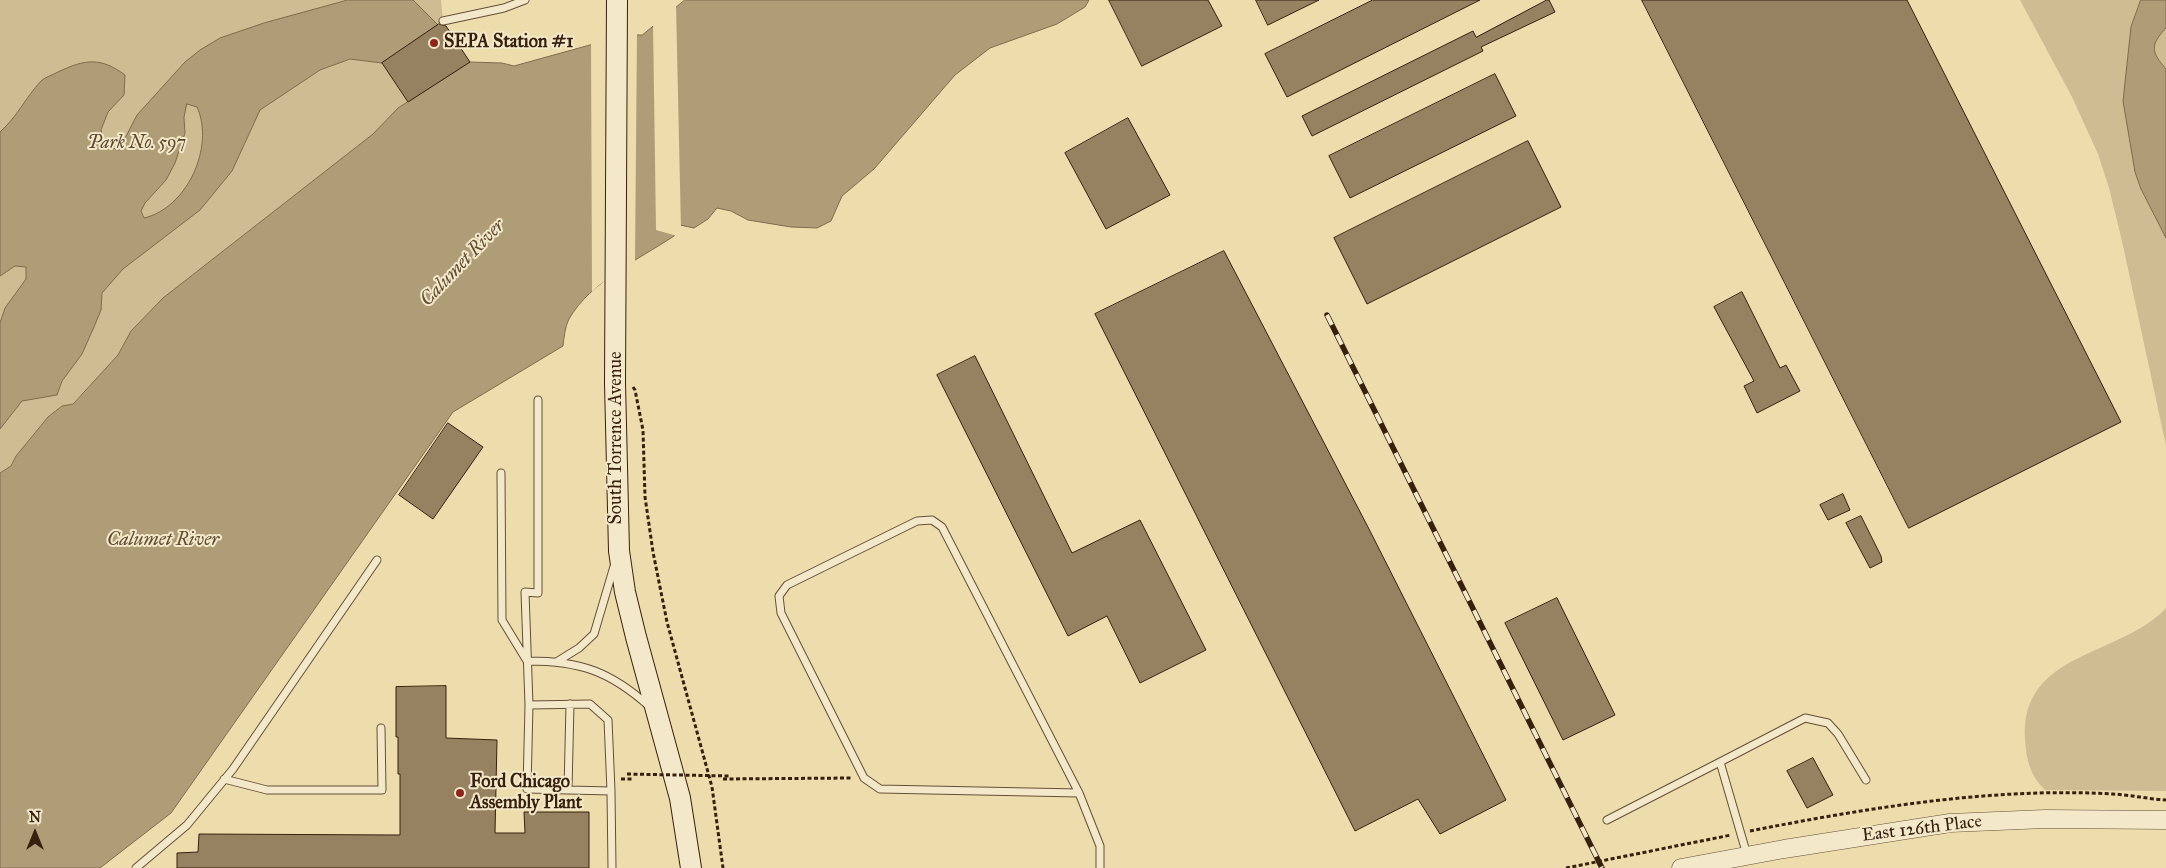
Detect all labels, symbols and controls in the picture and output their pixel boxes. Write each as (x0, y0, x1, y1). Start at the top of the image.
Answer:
place label: SEPA Station #1 (444, 32, 573, 54)
marker: SEPA Station #1 (428, 37, 440, 49)
park label: Park No. 597 (88, 133, 186, 155)
water label: Calumet River (416, 215, 510, 311)
street label: South Torrence Avenue (606, 351, 628, 525)
water label: Calumet River (107, 529, 219, 551)
place label: Ford Chicago Assembly Plant (470, 772, 582, 814)
marker: Ford Chicago Assembly Plant (454, 787, 466, 799)
north arrow (10, 808, 60, 858)
text: N (29, 809, 41, 826)
street label: East 126th Place (1861, 811, 1983, 847)

